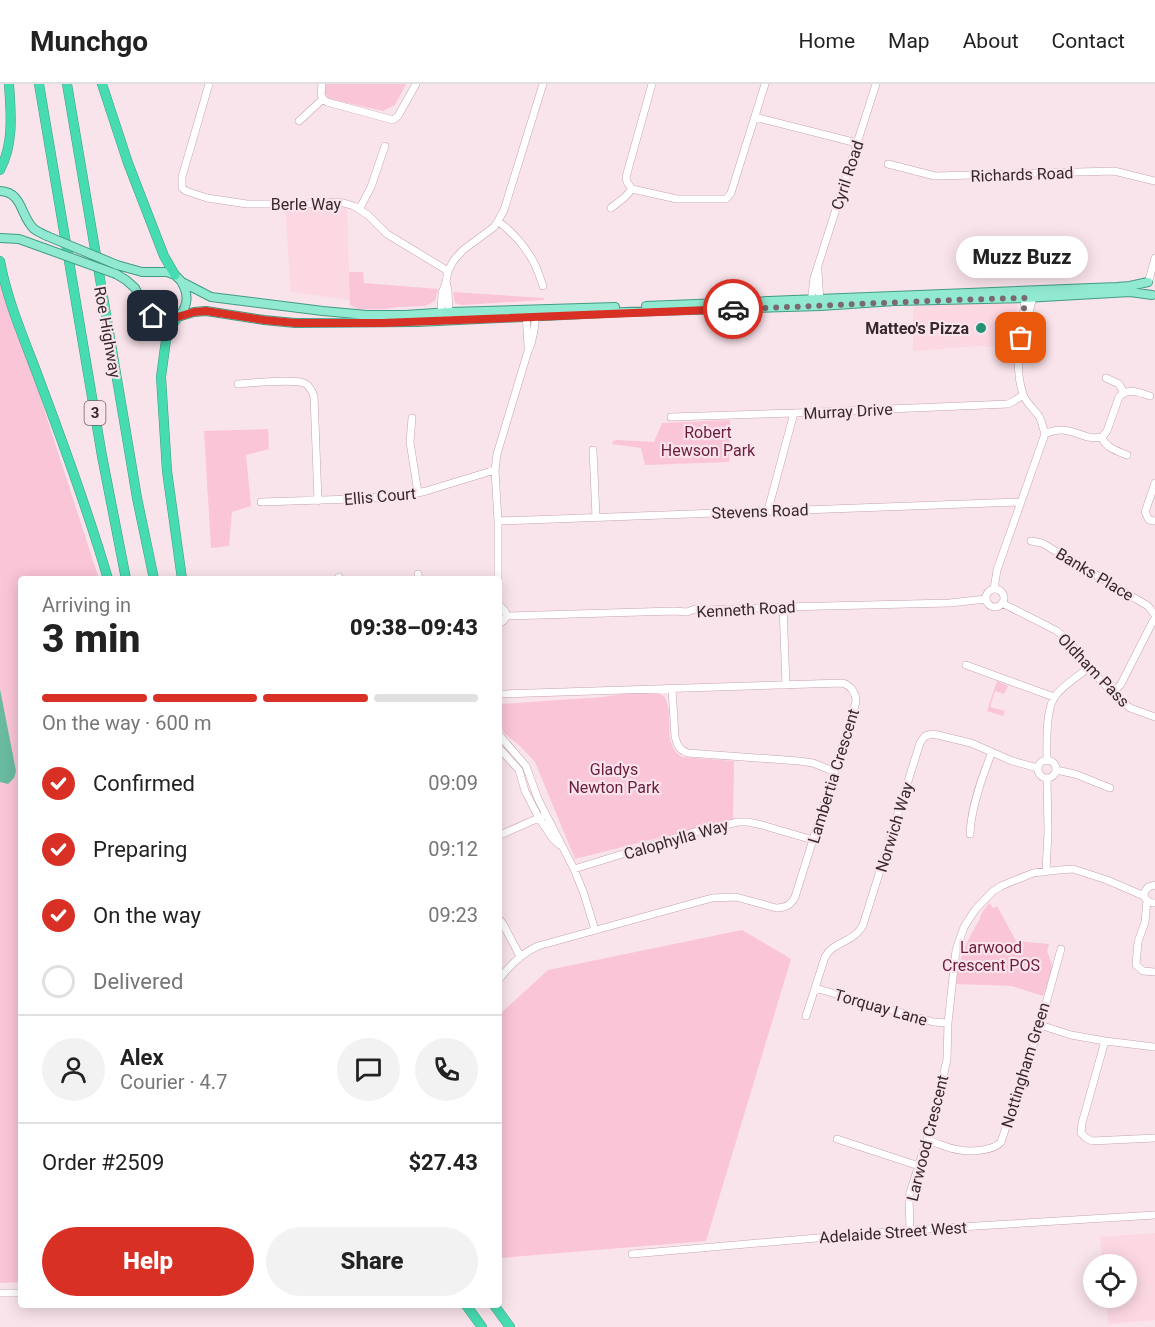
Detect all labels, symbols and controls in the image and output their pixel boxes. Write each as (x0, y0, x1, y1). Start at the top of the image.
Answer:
text: Munchgo (30, 25, 148, 58)
text: Home (799, 29, 855, 53)
text: Map (888, 29, 930, 53)
text: About (963, 29, 1019, 53)
text: Contact (1052, 29, 1125, 53)
street label: Cyril Road (827, 138, 868, 212)
street label: Richards Road (970, 163, 1074, 186)
street label: Berle Way (271, 195, 342, 214)
callout: Muzz Buzz (955, 236, 1087, 278)
text: Muzz Buzz (973, 245, 1071, 269)
courier (703, 279, 763, 339)
street label: Roe Highway (90, 285, 125, 380)
pin (127, 290, 178, 341)
icon: car (717, 293, 750, 326)
icon: home (136, 299, 169, 332)
pin (995, 312, 1046, 363)
place label: Matteo's Pizza (865, 319, 969, 338)
marker: Matteo's Pizza (974, 321, 988, 335)
icon: bag (1004, 321, 1037, 354)
street label: Murray Drive (803, 400, 893, 423)
road number: 3 (84, 401, 106, 425)
park label: Robert Hewson Park (661, 423, 756, 460)
street label: Ellis Court (343, 484, 417, 509)
street label: Stevens Road (711, 500, 809, 523)
street label: Banks Place (1052, 544, 1137, 605)
text: Arriving in (42, 593, 131, 617)
street label: Kenneth Road (696, 597, 796, 622)
text: 09:38–09:43 (350, 615, 478, 640)
text: 3 min (42, 616, 140, 662)
street label: Oldham Pass (1054, 630, 1133, 711)
street label: Lambertia Crescent (804, 707, 863, 846)
text: On the way · 600 m (42, 711, 211, 735)
park label: Gladys Newton Park (568, 760, 660, 797)
icon: check (42, 767, 75, 800)
text: Confirmed (93, 771, 195, 796)
text: 09:09 (428, 771, 478, 795)
street label: Norwich Way (872, 779, 917, 875)
street label: Calophylla Way (622, 815, 731, 864)
icon: check (42, 833, 75, 866)
text: Preparing (93, 837, 187, 862)
text: 09:12 (428, 837, 478, 861)
icon: check (42, 899, 75, 932)
text: On the way (93, 903, 201, 928)
text: 09:23 (428, 903, 478, 927)
park label: Larwood Crescent POS (942, 938, 1040, 975)
text: Delivered (93, 969, 183, 994)
street label: Torquay Lane (832, 985, 930, 1030)
street label: Nottingham Green (997, 1000, 1054, 1130)
button: person (42, 1038, 105, 1101)
button: chat (337, 1038, 400, 1101)
button: phone (415, 1038, 478, 1101)
text: Alex (120, 1045, 164, 1070)
text: Courier · 4.7 (120, 1070, 227, 1094)
street label: Larwood Crescent (903, 1073, 952, 1203)
text: Order #2509 (42, 1150, 164, 1175)
text: $27.43 (409, 1150, 478, 1175)
street label: Adelaide Street West (819, 1218, 968, 1247)
button: Help (42, 1227, 254, 1296)
button: Share (266, 1227, 478, 1296)
map controls (1083, 1254, 1137, 1308)
button: locate (1083, 1254, 1137, 1308)

